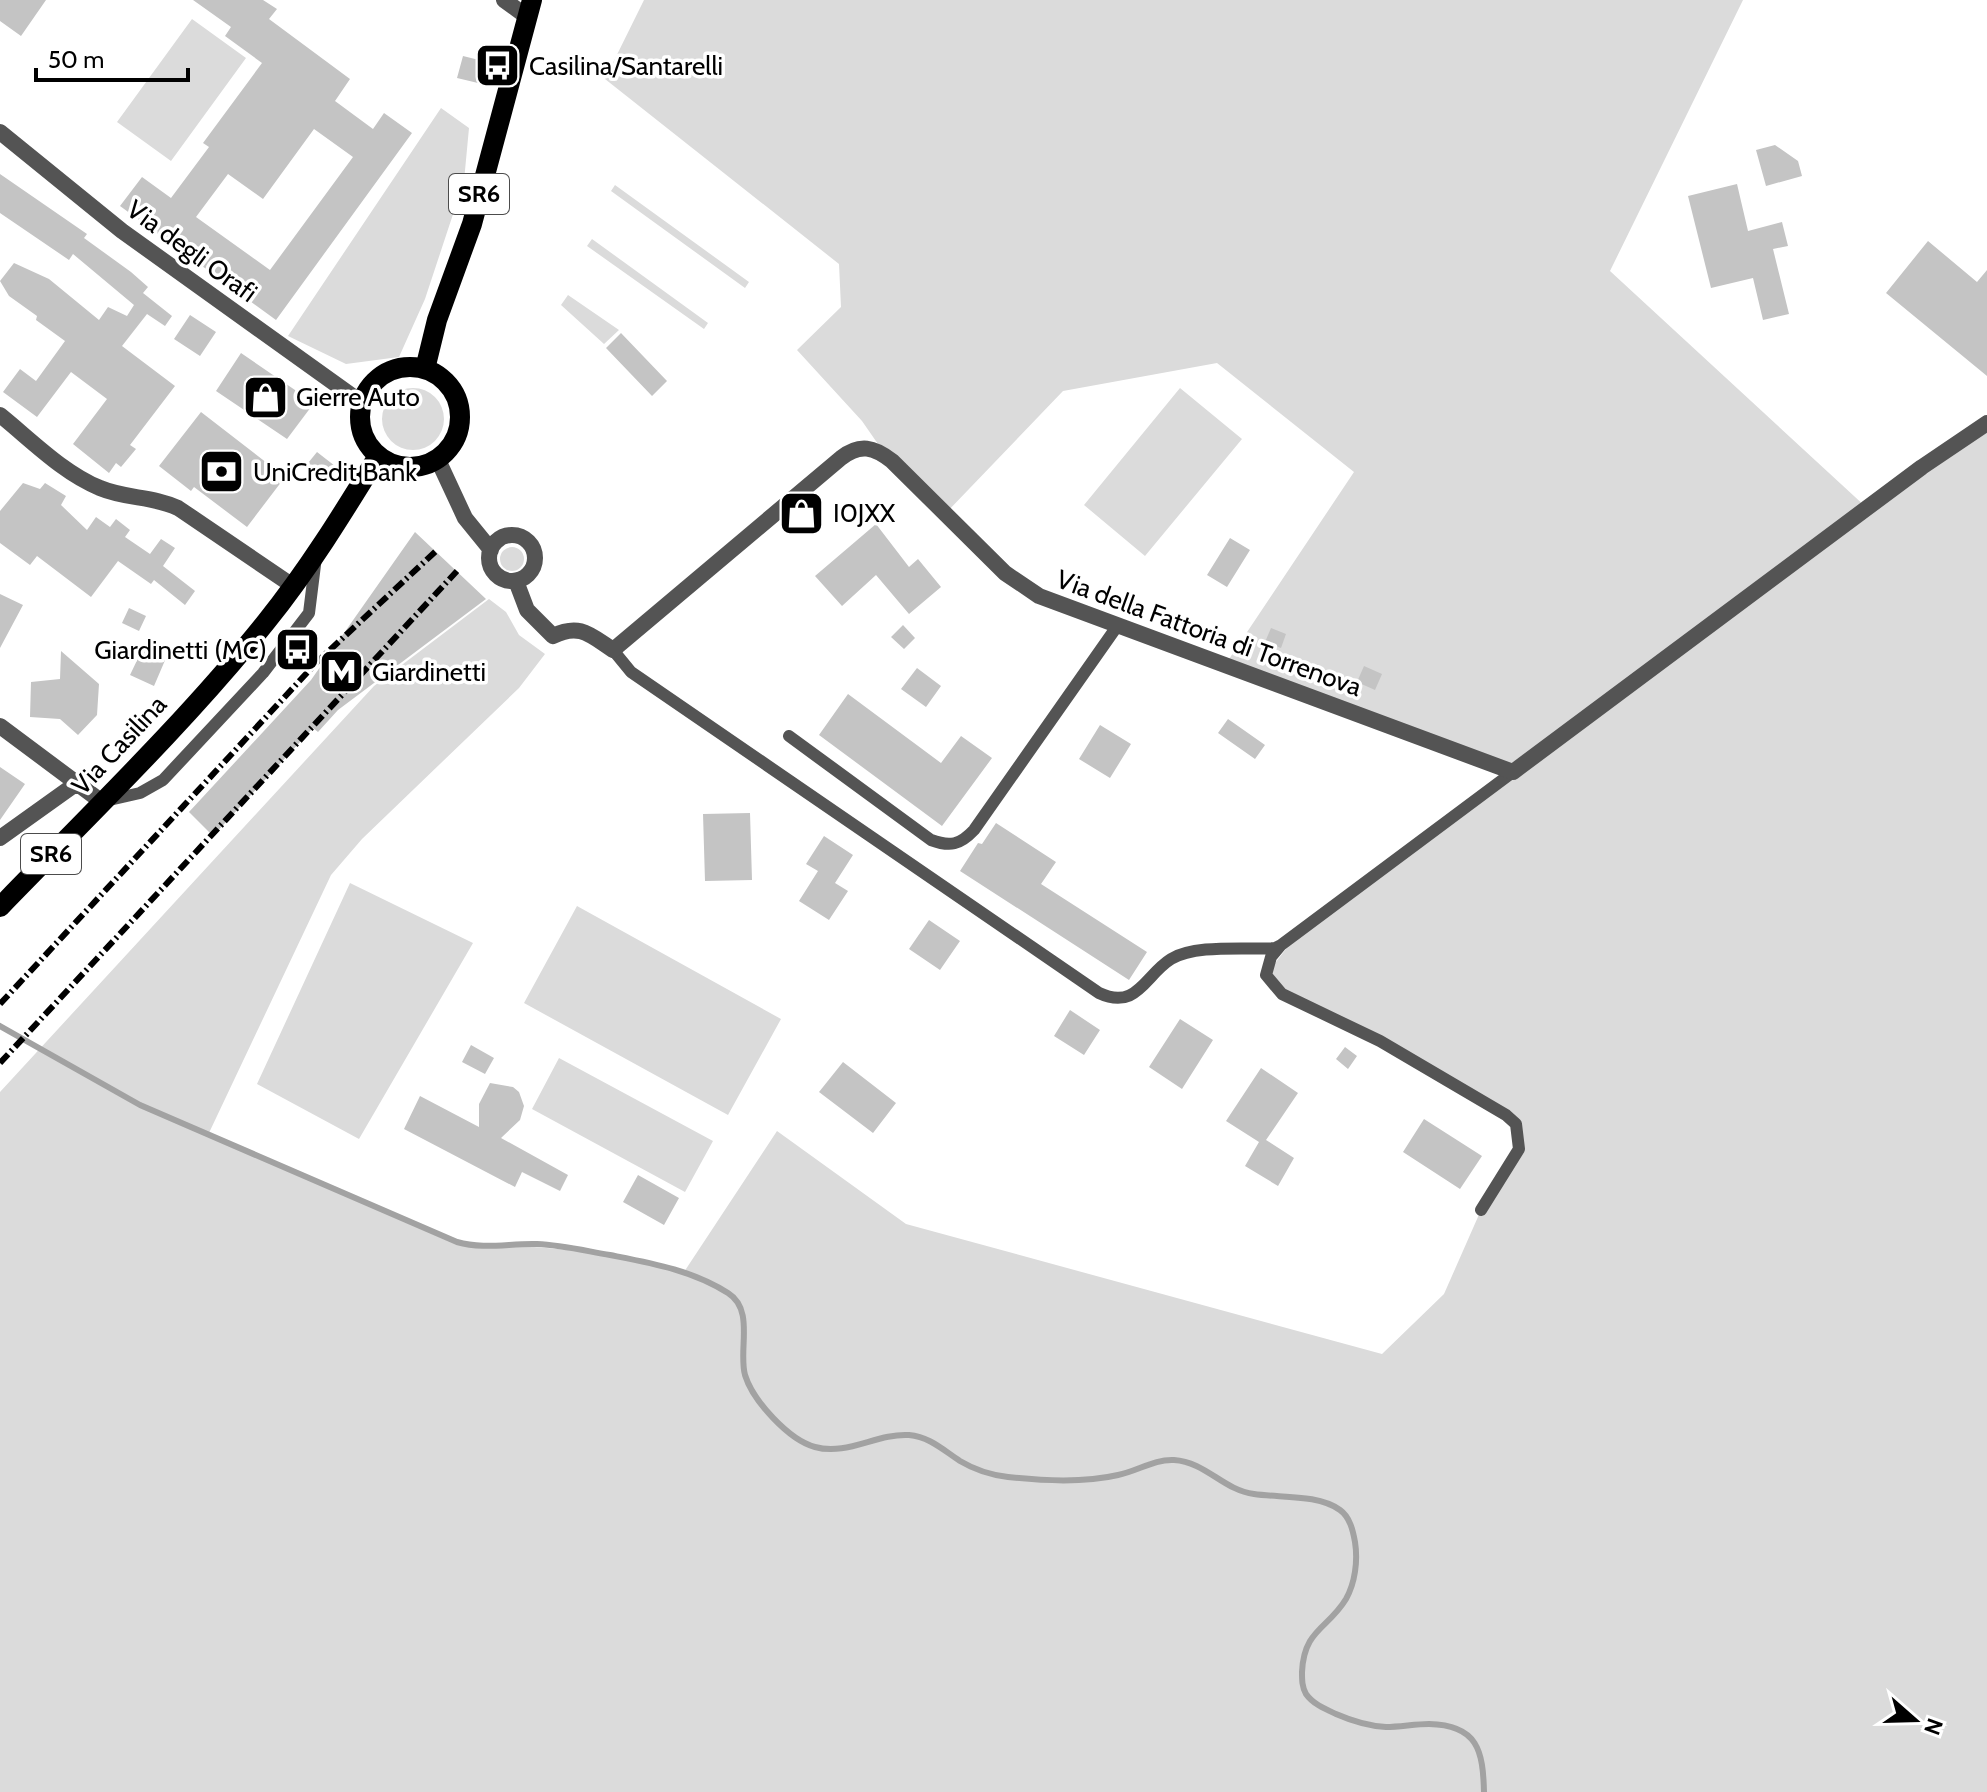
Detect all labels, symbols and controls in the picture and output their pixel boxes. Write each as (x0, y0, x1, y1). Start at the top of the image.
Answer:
scale bar (36, 32, 188, 82)
bus stop icon: Casilina/Santarelli (474, 42, 522, 90)
text: 50 m (48, 45, 104, 74)
place label: Casilina/Santarelli (529, 50, 723, 82)
road number: SR6 (449, 174, 509, 214)
street label: Via degli Orafi (121, 193, 263, 309)
shop icon: Gierre Auto (241, 373, 289, 421)
place label: Gierre Auto (296, 381, 420, 413)
bank icon: UniCredit Bank (198, 448, 246, 496)
place label: UniCredit Bank (253, 456, 417, 488)
shop icon: I0JXX (778, 489, 826, 537)
place label: I0JXX (833, 497, 896, 529)
street label: Via della Fattoria di Torrenova (1052, 563, 1366, 703)
bus stop icon: Giardinetti (MC) (274, 626, 322, 674)
place label: Giardinetti (MC) (94, 634, 267, 666)
metro station icon: Giardinetti (317, 648, 365, 696)
place label: Giardinetti (372, 656, 486, 688)
street label: Via Casilina (65, 688, 173, 801)
road number: SR6 (21, 834, 81, 874)
north arrow (1875, 1680, 1955, 1760)
text: N (1918, 1715, 1949, 1739)

